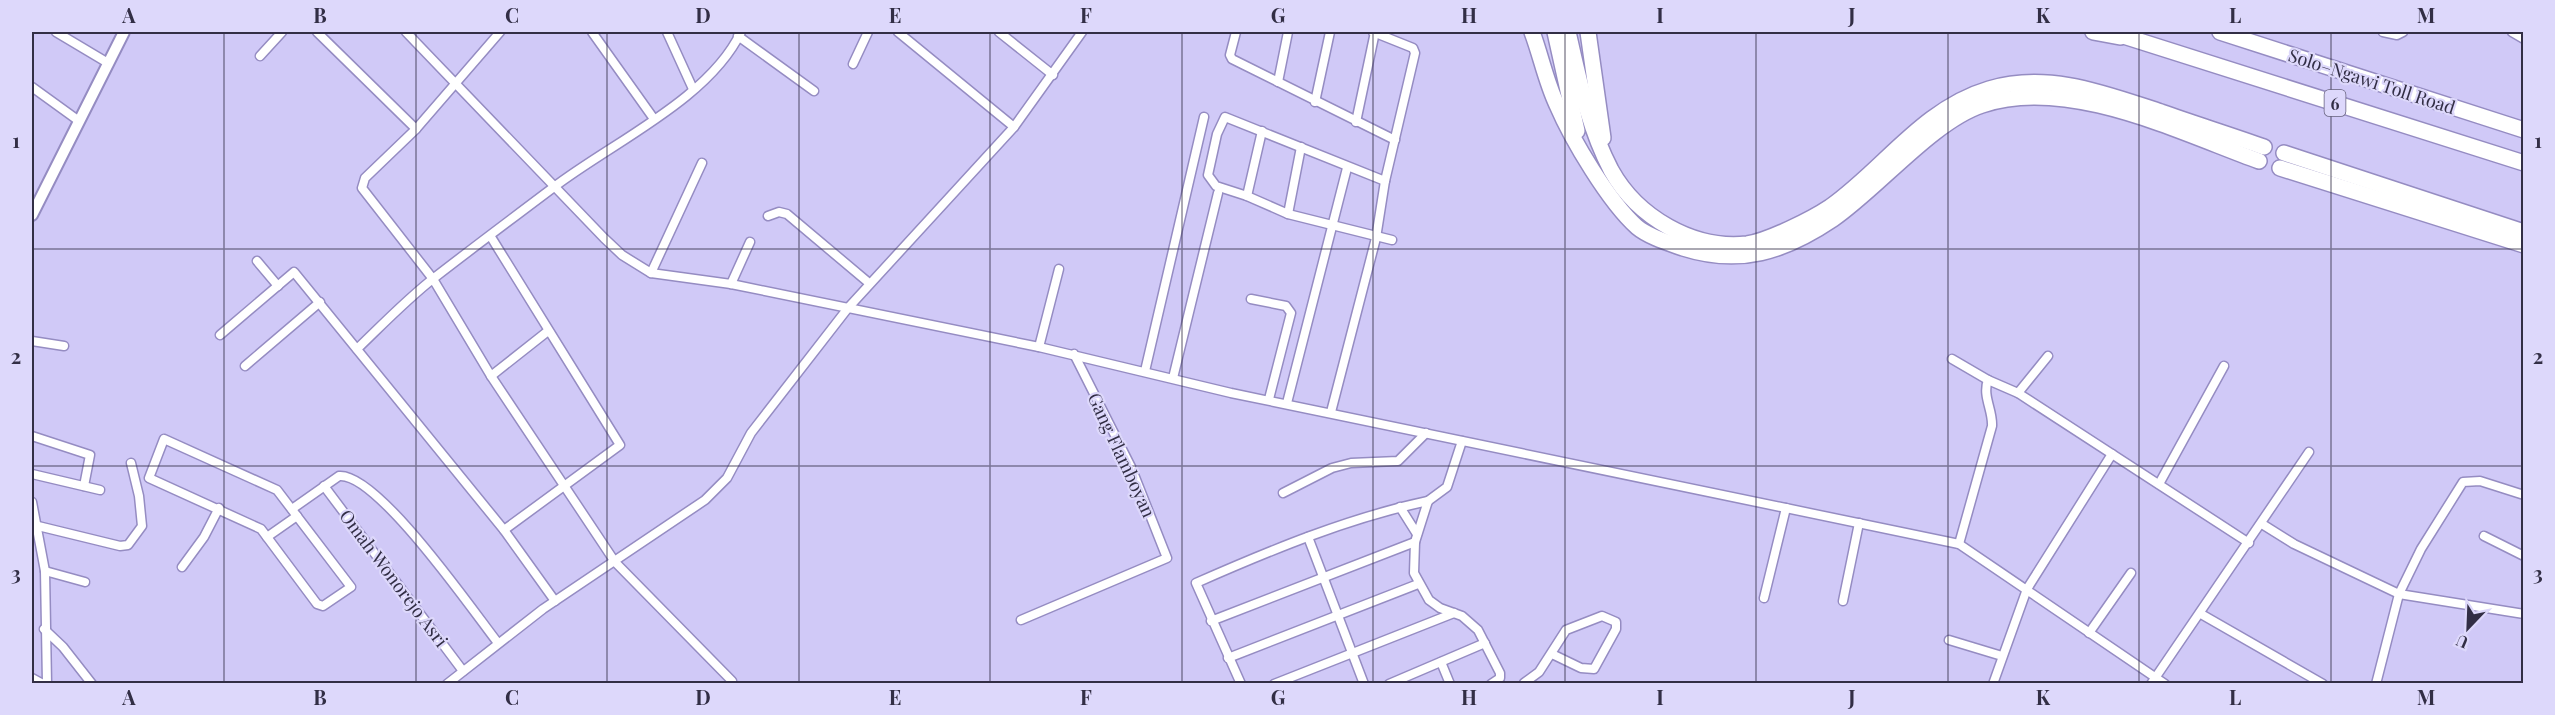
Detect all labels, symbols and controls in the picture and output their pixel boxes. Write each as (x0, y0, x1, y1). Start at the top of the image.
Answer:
text: A (121, 1, 136, 28)
text: B (313, 1, 327, 28)
text: C (505, 1, 519, 28)
text: D (695, 1, 711, 28)
text: E (889, 1, 901, 28)
text: F (1080, 1, 1092, 28)
text: G (1271, 1, 1286, 28)
text: H (1461, 1, 1477, 28)
text: I (1656, 1, 1664, 28)
text: J (1847, 1, 1856, 28)
text: K (2036, 1, 2051, 28)
text: L (2229, 1, 2241, 28)
text: M (2417, 1, 2435, 28)
street label: Solo–Ngawi Toll Road (2286, 43, 2459, 119)
road number: 6 (2324, 90, 2346, 116)
text: 1 (12, 126, 20, 153)
text: 1 (2534, 126, 2542, 153)
text: 2 (11, 342, 21, 369)
text: 2 (2533, 342, 2543, 369)
street label: Gang Flamboyan (1083, 389, 1161, 521)
street label: Omah Wonorejo Asri (334, 504, 454, 652)
text: 3 (11, 559, 21, 586)
text: 3 (2533, 559, 2543, 586)
north arrow (2438, 598, 2498, 658)
text: U (2453, 630, 2471, 654)
text: A (121, 683, 136, 710)
text: B (313, 683, 327, 710)
text: C (505, 683, 519, 710)
text: D (695, 683, 711, 710)
text: E (889, 683, 901, 710)
text: F (1080, 683, 1092, 710)
text: G (1271, 683, 1286, 710)
text: H (1461, 683, 1477, 710)
text: I (1656, 683, 1664, 710)
text: J (1847, 683, 1856, 710)
text: K (2036, 683, 2051, 710)
text: L (2229, 683, 2241, 710)
text: M (2417, 683, 2435, 710)

